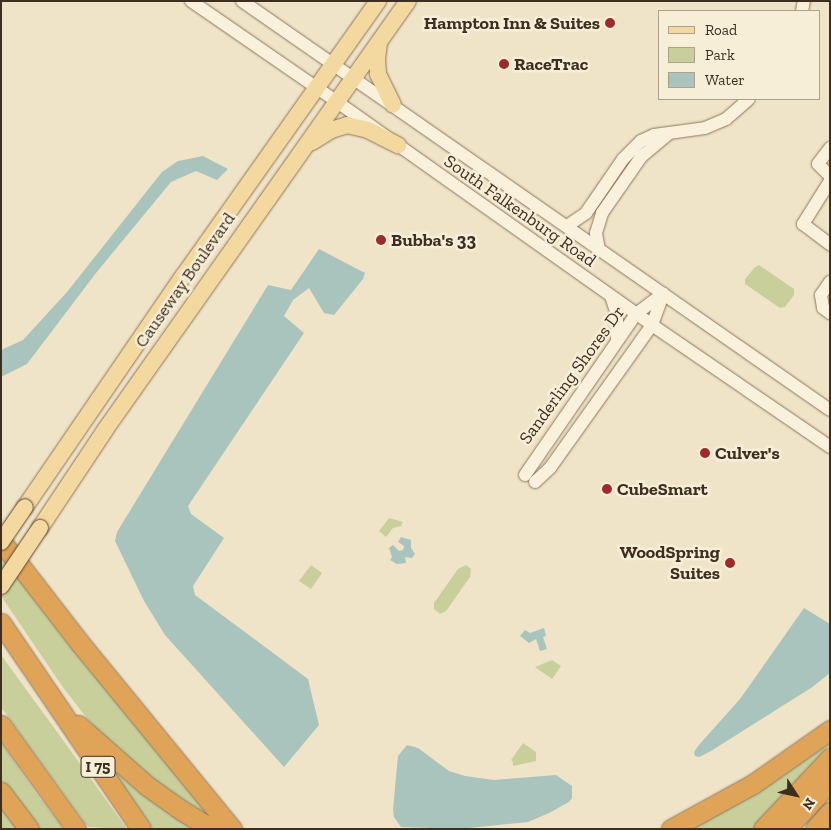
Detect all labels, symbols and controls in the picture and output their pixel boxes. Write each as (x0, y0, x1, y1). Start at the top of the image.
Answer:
legend (658, 10, 821, 100)
place label: Hampton Inn & Suites (424, 12, 600, 34)
marker: Hampton Inn & Suites (604, 17, 616, 29)
text: Road (705, 21, 737, 39)
text: Park (705, 46, 735, 64)
place label: RaceTrac (514, 53, 588, 75)
marker: RaceTrac (498, 58, 510, 70)
text: Water (705, 71, 745, 89)
street label: South Falkenburg Road (440, 150, 600, 272)
street label: Causeway Boulevard (130, 208, 240, 352)
place label: Bubba's 33 (391, 229, 476, 251)
marker: Bubba's 33 (375, 234, 387, 246)
street label: Sanderling Shores Dr (515, 302, 629, 448)
place label: Culver's (715, 442, 780, 464)
marker: Culver's (699, 447, 711, 459)
place label: CubeSmart (617, 478, 708, 500)
marker: CubeSmart (601, 483, 613, 495)
place label: WoodSpring Suites (620, 542, 720, 584)
marker: WoodSpring Suites (724, 557, 736, 569)
road number: I 75 (80, 754, 116, 780)
north arrow (771, 770, 821, 820)
text: N (799, 795, 819, 813)

